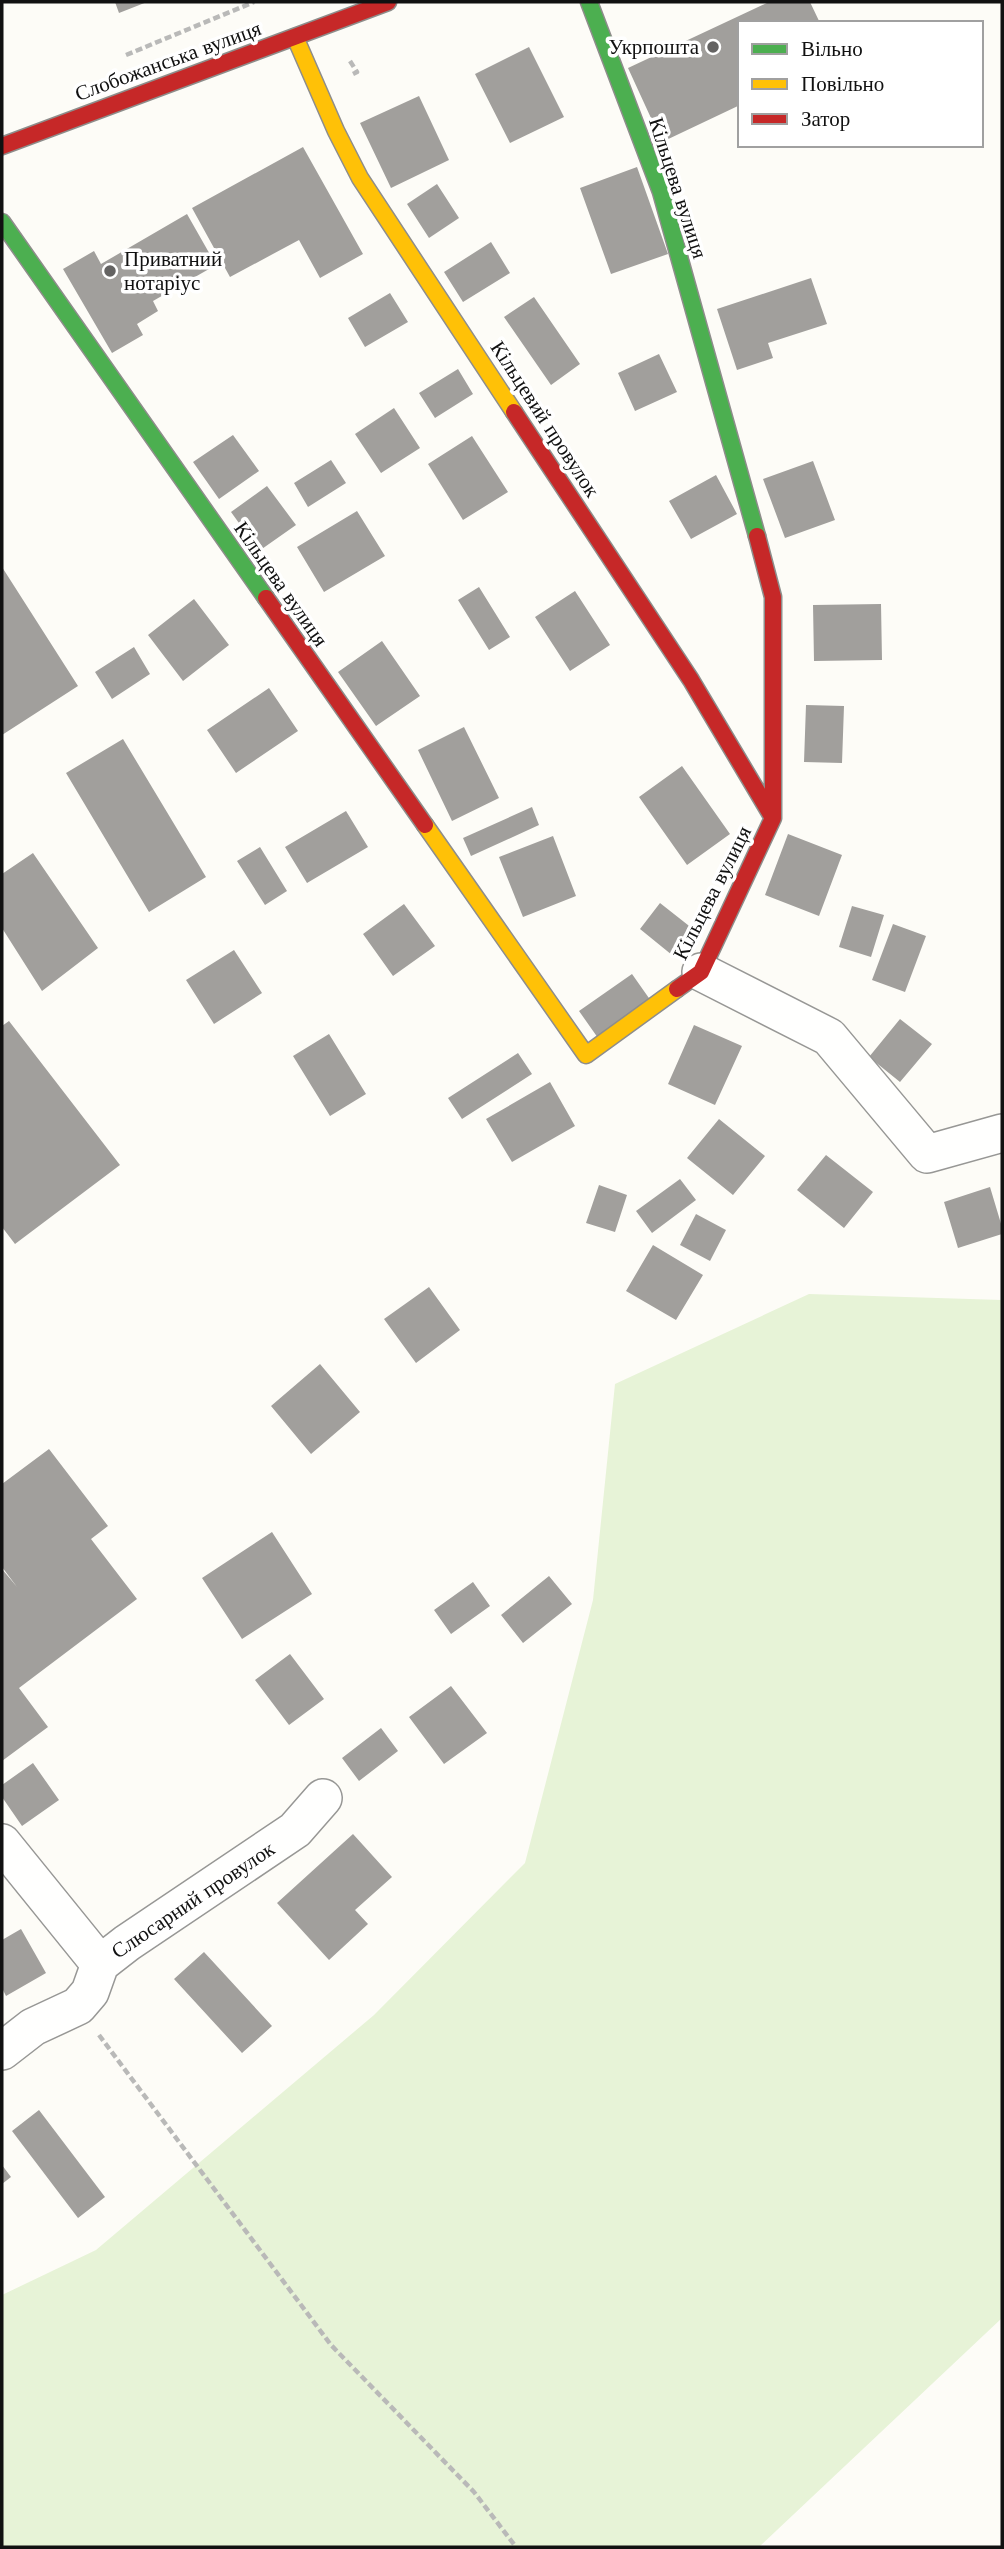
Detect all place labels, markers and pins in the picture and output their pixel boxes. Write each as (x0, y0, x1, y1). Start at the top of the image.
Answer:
place label: Укрпошта (609, 34, 700, 60)
marker: Укрпошта (705, 39, 721, 55)
place label: Приватний нотаріус (124, 246, 222, 296)
marker: Приватний нотаріус (102, 263, 118, 279)

